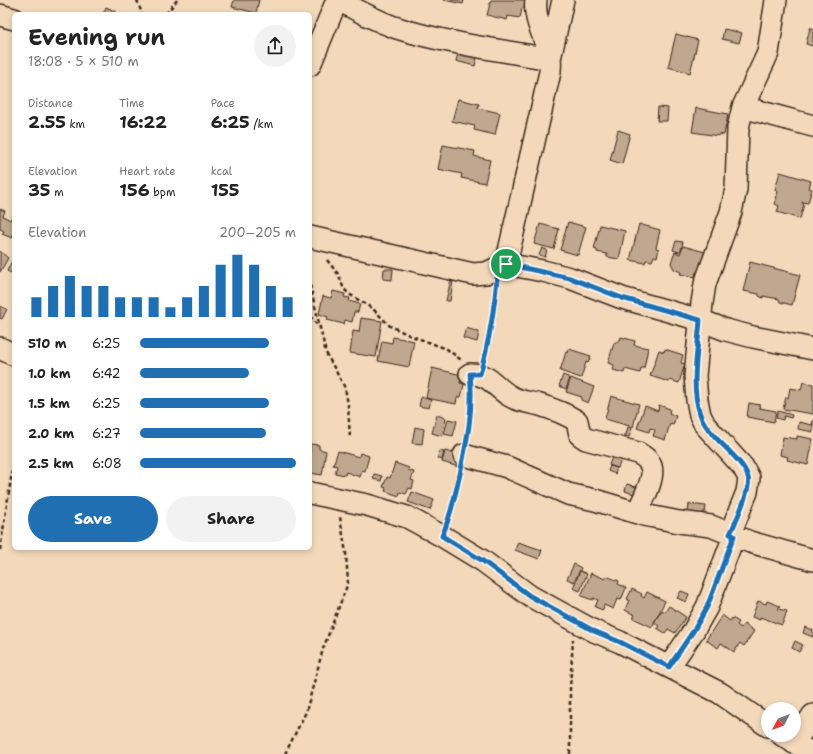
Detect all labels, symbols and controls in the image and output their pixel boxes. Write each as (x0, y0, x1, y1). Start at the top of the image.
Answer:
text: Evening run (28, 23, 165, 52)
button: share (254, 25, 296, 67)
text: 18:08 · 5 × 510 m (28, 53, 139, 70)
text: Distance (28, 96, 73, 111)
text: Time (119, 96, 145, 111)
text: Pace (211, 96, 235, 111)
text: 2.55 (28, 111, 66, 133)
text: 16:22 (119, 111, 167, 133)
text: 6:25 (211, 111, 250, 133)
text: km (66, 117, 85, 132)
text: /km (250, 117, 273, 132)
text: Elevation (28, 164, 77, 179)
text: Heart rate (119, 164, 175, 179)
text: kcal (211, 164, 232, 179)
text: 35 (28, 179, 50, 201)
text: 156 (119, 179, 150, 201)
text: 155 (211, 179, 239, 201)
text: m (50, 185, 64, 200)
text: bpm (150, 185, 175, 200)
text: Elevation (28, 224, 86, 241)
text: 200–205 m (219, 224, 296, 241)
pin (489, 247, 523, 281)
icon: arrive (495, 253, 517, 275)
text: 510 m (28, 335, 67, 352)
text: 6:25 (92, 335, 120, 352)
text: 1.0 km (28, 365, 70, 382)
text: 6:42 (92, 365, 121, 382)
text: 1.5 km (28, 395, 70, 412)
text: 6:25 (92, 395, 120, 412)
text: 2.0 km (28, 425, 74, 442)
text: 6:27 (92, 425, 121, 442)
text: 2.5 km (28, 455, 74, 472)
text: 6:08 (92, 455, 122, 472)
button: Save (28, 496, 158, 542)
button: Share (166, 496, 296, 542)
north arrow (761, 702, 801, 742)
map controls (761, 702, 801, 742)

